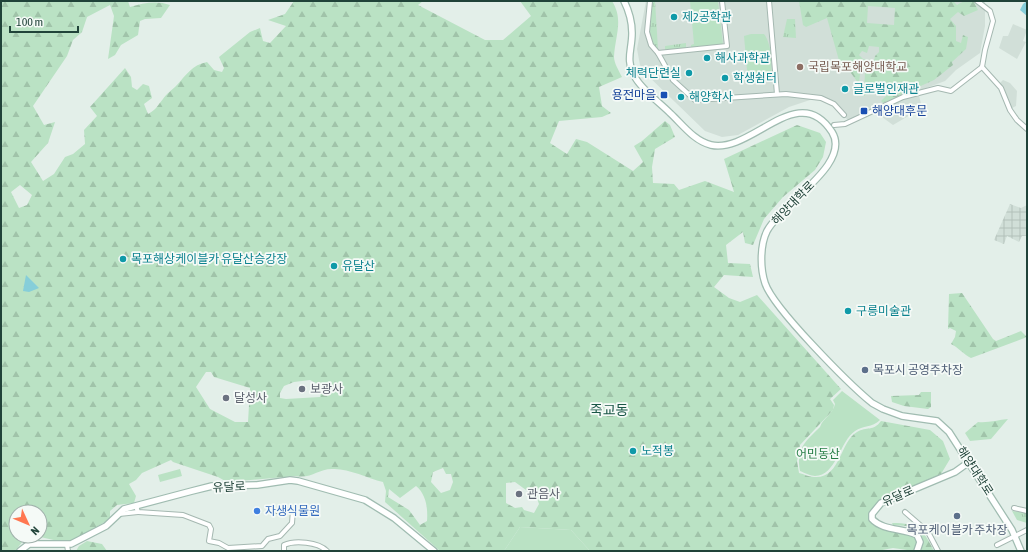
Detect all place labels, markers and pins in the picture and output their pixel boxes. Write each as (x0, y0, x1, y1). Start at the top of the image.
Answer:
place label: 제2공학관 (682, 10, 732, 24)
marker: 제2공학관 (669, 12, 679, 22)
place label: 해사과학관 (715, 51, 770, 65)
marker: 해사과학관 (702, 53, 712, 63)
place label: 국립목포해양대학교 (808, 60, 907, 74)
marker: 국립목포해양대학교 (795, 62, 805, 72)
place label: 체력단련실 (626, 66, 681, 80)
marker: 체력단련실 (684, 68, 694, 78)
place label: 학생쉼터 (733, 71, 777, 85)
marker: 학생쉼터 (720, 73, 730, 83)
place label: 글로벌인재관 (853, 82, 919, 96)
marker: 글로벌인재관 (840, 84, 850, 94)
place label: 용전마을 (612, 88, 656, 102)
marker: 용전마을 (659, 90, 669, 100)
place label: 해양학사 (689, 90, 733, 104)
marker: 해양학사 (676, 92, 686, 102)
place label: 해양대후문 (872, 104, 927, 118)
marker: 해양대후문 (859, 106, 869, 116)
place label: 목포해상케이블카 유달산승강장 (131, 252, 287, 266)
marker: 목포해상케이블카 유달산승강장 (118, 254, 128, 264)
place label: 유달산 (342, 259, 375, 273)
marker: 유달산 (329, 261, 339, 271)
place label: 구릉미술관 (856, 304, 911, 318)
marker: 구릉미술관 (843, 306, 853, 316)
place label: 목포시 공영주차장 (873, 363, 963, 377)
marker: 목포시 공영주차장 (860, 365, 870, 375)
place label: 보광사 (310, 382, 343, 396)
marker: 보광사 (297, 384, 307, 394)
place label: 달성사 (234, 391, 267, 405)
marker: 달성사 (221, 393, 231, 403)
place label: 노적봉 (641, 444, 674, 458)
marker: 노적봉 (628, 446, 638, 456)
place label: 관음사 (527, 487, 560, 501)
marker: 관음사 (514, 489, 524, 499)
place label: 자생식물원 (265, 504, 320, 518)
marker: 자생식물원 (252, 506, 262, 516)
marker: 목포케이블카 주차장 (952, 511, 962, 521)
place label: 목포케이블카 주차장 (906, 523, 1008, 537)

